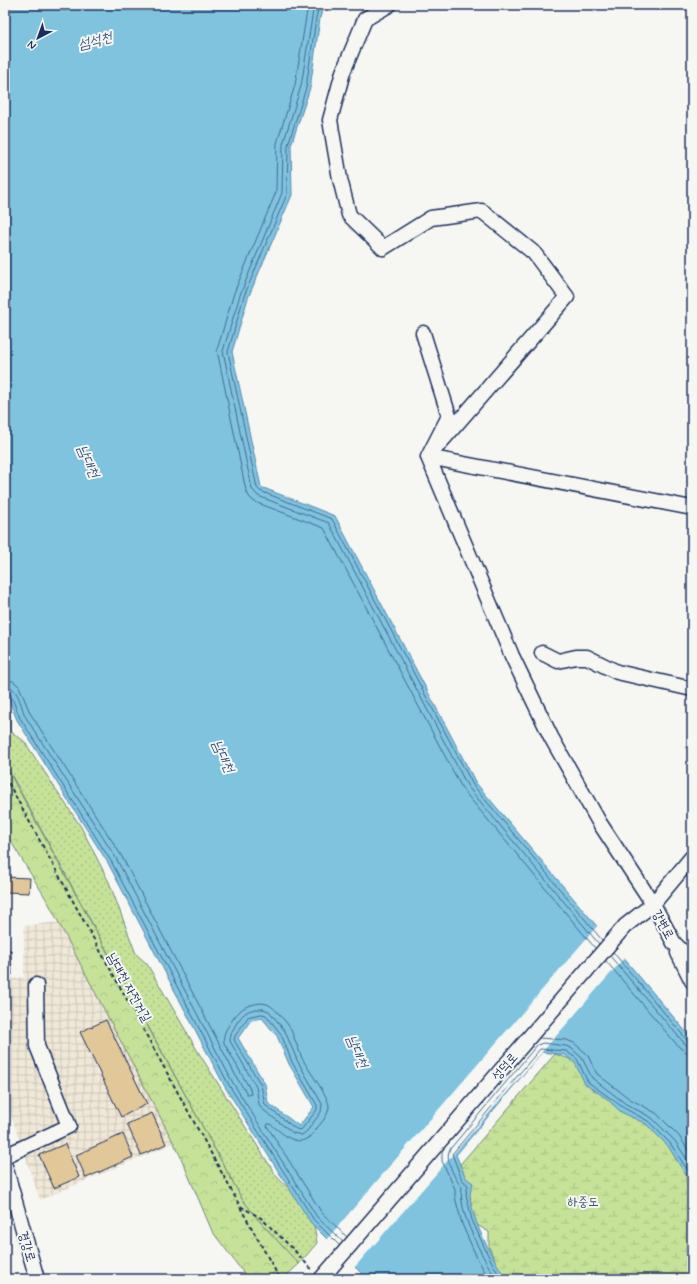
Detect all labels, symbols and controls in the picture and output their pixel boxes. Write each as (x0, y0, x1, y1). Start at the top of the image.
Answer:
north arrow (18, 18, 58, 58)
water label: 섬석천 (77, 28, 115, 54)
text: N (25, 37, 39, 52)
water label: 남대천 (73, 442, 104, 482)
water label: 남대천 (208, 737, 239, 777)
street label: 강변로 (648, 907, 678, 943)
street label: 남대천 자전거길 (103, 950, 155, 1025)
water label: 남대천 (342, 1032, 373, 1072)
street label: 성덕로 (488, 1050, 522, 1084)
park label: 하중도 (567, 1194, 599, 1211)
street label: 경강로 (14, 1229, 39, 1264)

